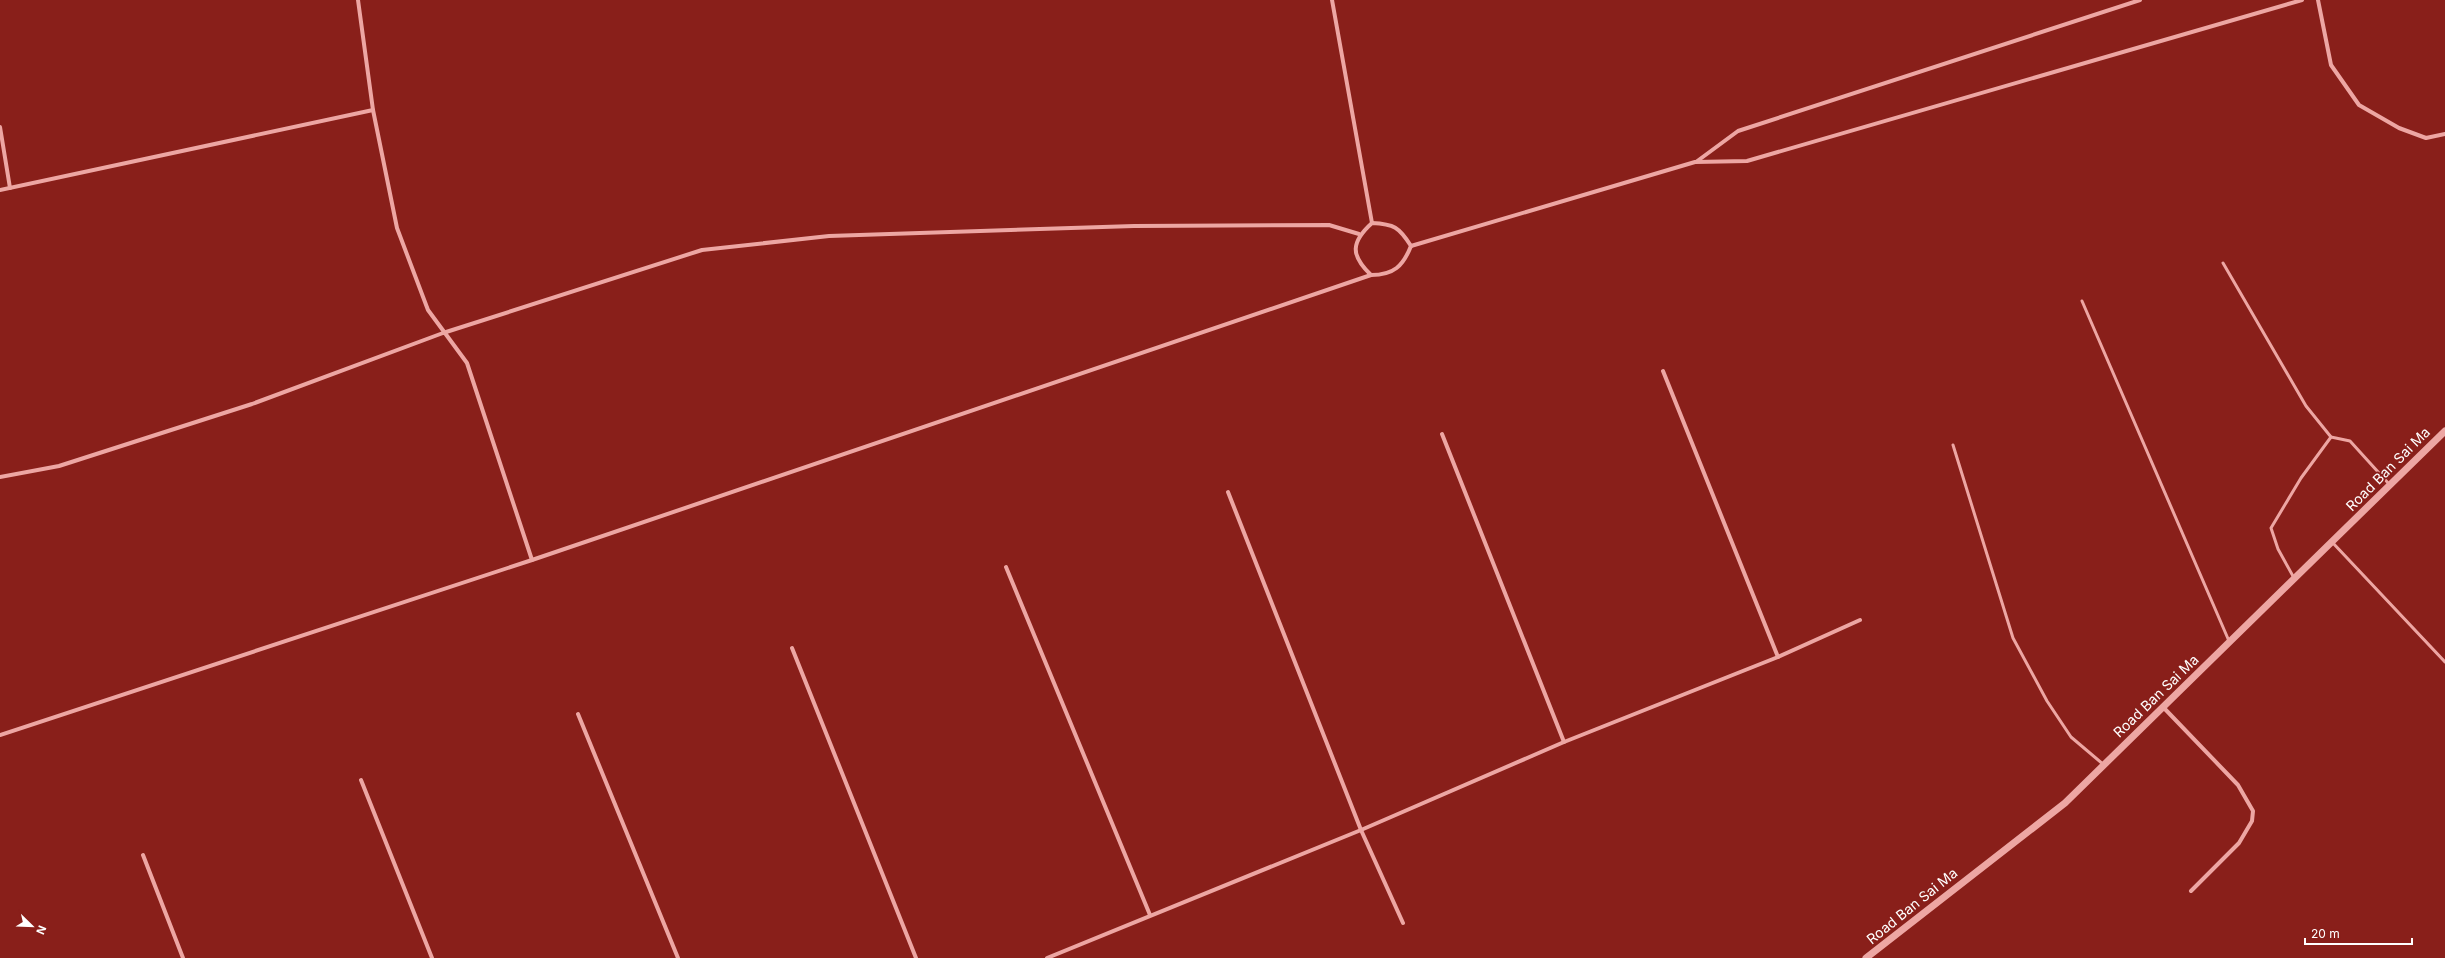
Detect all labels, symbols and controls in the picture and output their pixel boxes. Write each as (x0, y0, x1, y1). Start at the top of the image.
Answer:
street label: Road Ban Sai Ma (2342, 423, 2433, 514)
street label: Road Ban Sai Ma (2110, 651, 2202, 741)
street label: Road Ban Sai Ma (1863, 864, 1960, 947)
north arrow (12, 906, 52, 946)
scale bar (2305, 920, 2412, 946)
text: N (33, 923, 49, 937)
text: 20 m (2311, 926, 2340, 941)

